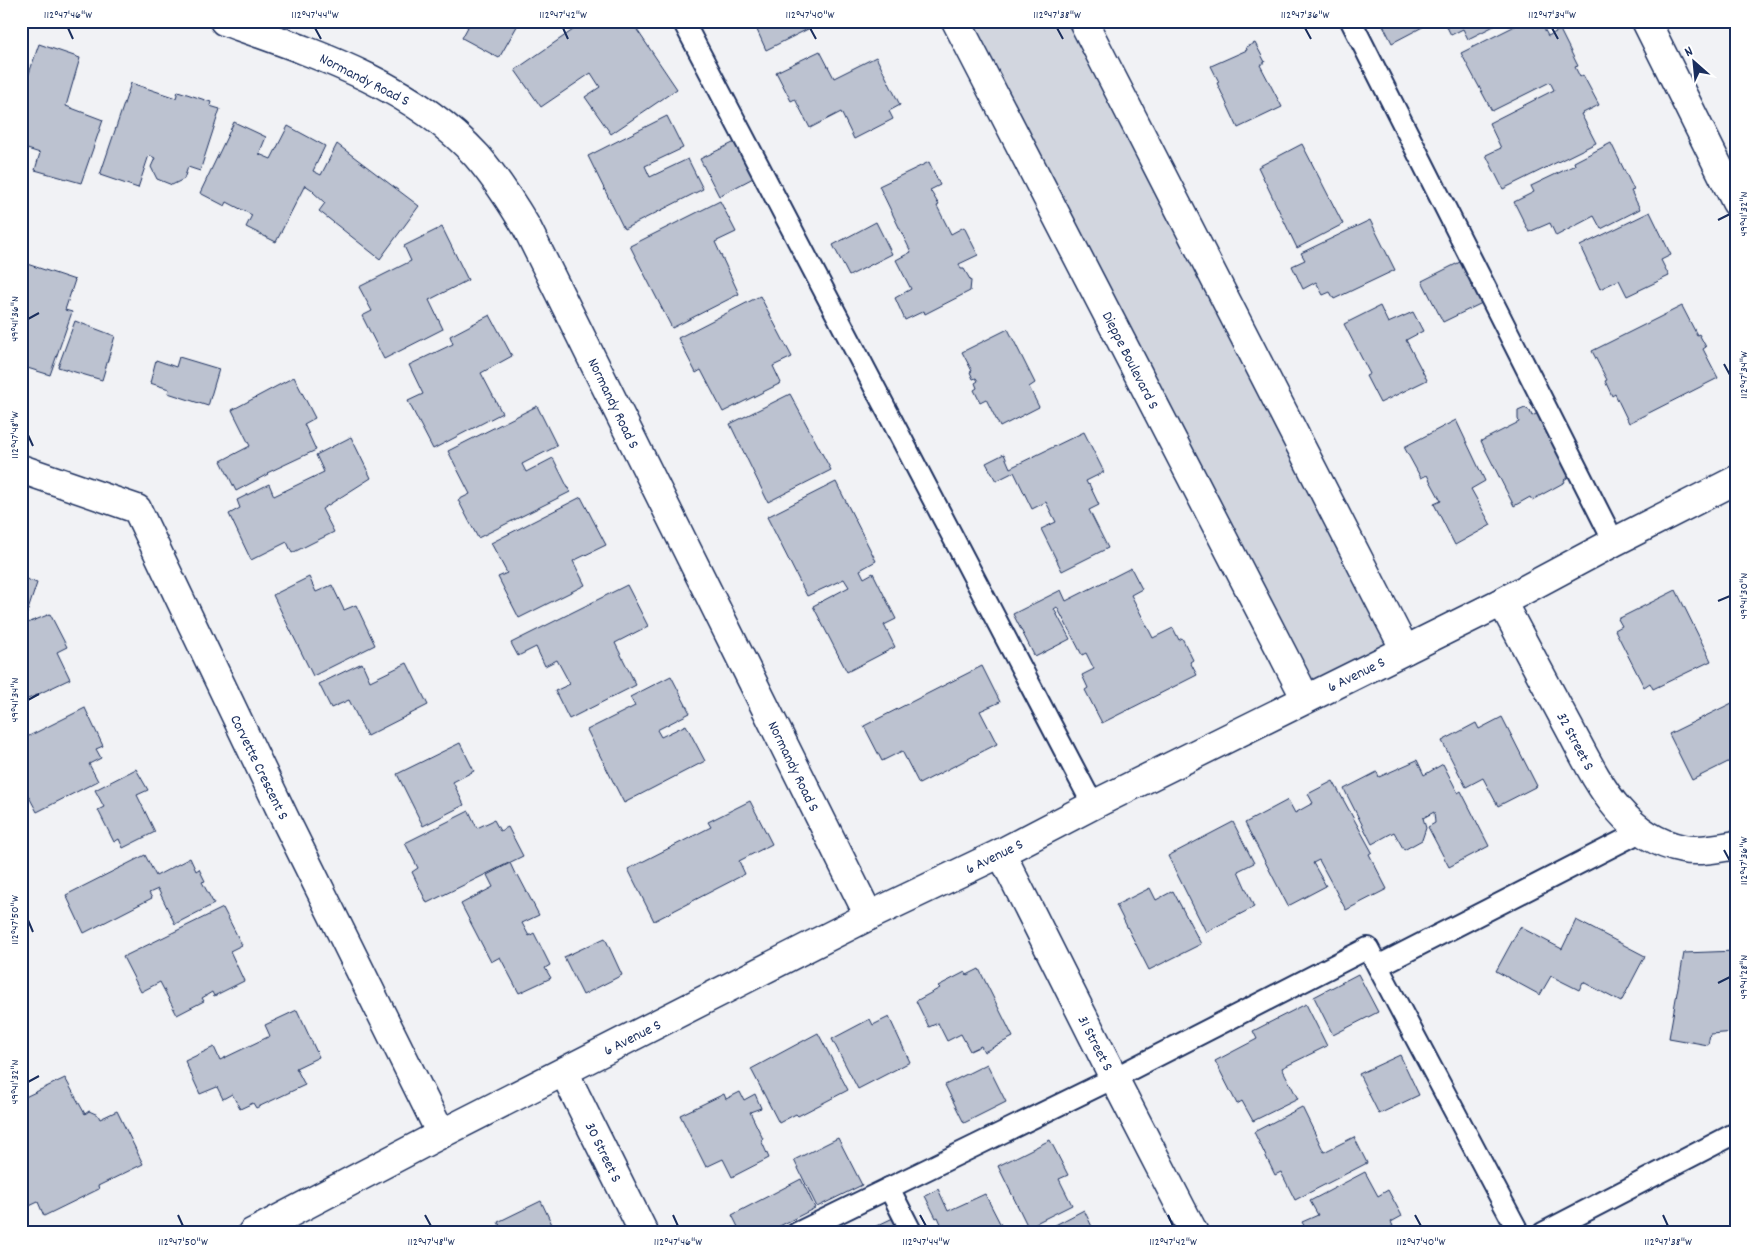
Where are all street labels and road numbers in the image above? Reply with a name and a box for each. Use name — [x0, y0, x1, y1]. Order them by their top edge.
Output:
street label: Normandy Road S — [315, 49, 413, 113]
street label: Dieppe Boulevard S — [1095, 308, 1163, 414]
street label: Normandy Road S — [581, 355, 644, 453]
street label: 6 Avenue S — [1324, 652, 1390, 699]
street label: 32 Street S — [1550, 709, 1599, 775]
street label: Corvette Crescent S — [223, 712, 293, 824]
street label: Normandy Road S — [761, 718, 824, 816]
street label: 6 Avenue S — [962, 834, 1028, 881]
street label: 31 Street S — [1071, 1012, 1118, 1076]
street label: 6 Avenue S — [600, 1015, 665, 1063]
street label: 30 Street S — [578, 1119, 626, 1187]

